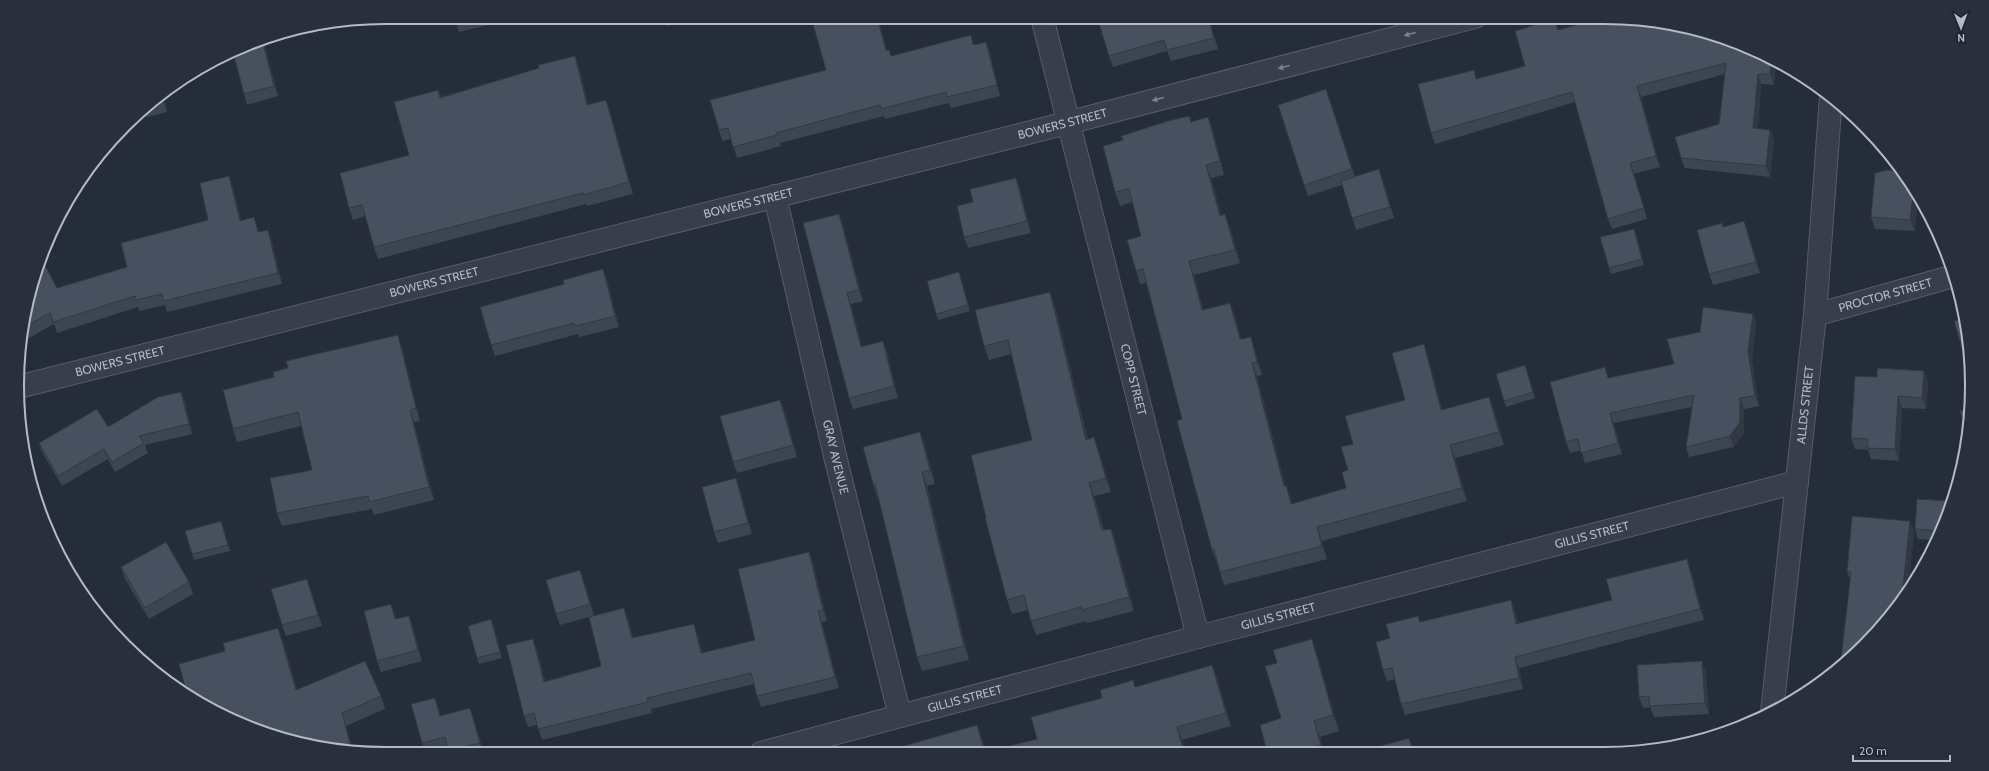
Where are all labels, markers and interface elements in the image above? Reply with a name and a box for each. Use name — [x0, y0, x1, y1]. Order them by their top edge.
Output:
north arrow — [1941, 8, 1981, 48]
one-way arrow — [1404, 31, 1416, 37]
text: N — [1957, 31, 1965, 45]
one-way arrow — [1278, 64, 1290, 70]
one-way arrow — [1152, 96, 1164, 102]
street label: BOWERS STREET — [1016, 105, 1109, 142]
street label: BOWERS STREET — [702, 184, 795, 221]
street label: BOWERS STREET — [388, 263, 481, 300]
street label: PROCTOR STREET — [1837, 274, 1934, 315]
street label: BOWERS STREET — [74, 342, 167, 379]
street label: COPP STREET — [1118, 342, 1150, 418]
street label: ALLDS STREET — [1793, 364, 1817, 444]
street label: GRAY AVENUE — [820, 418, 852, 496]
street label: GILLIS STREET — [1553, 518, 1631, 551]
street label: GILLIS STREET — [1239, 599, 1318, 633]
street label: GILLIS STREET — [926, 681, 1004, 715]
scale bar — [1853, 737, 1950, 763]
text: 20 m — [1859, 743, 1887, 758]

